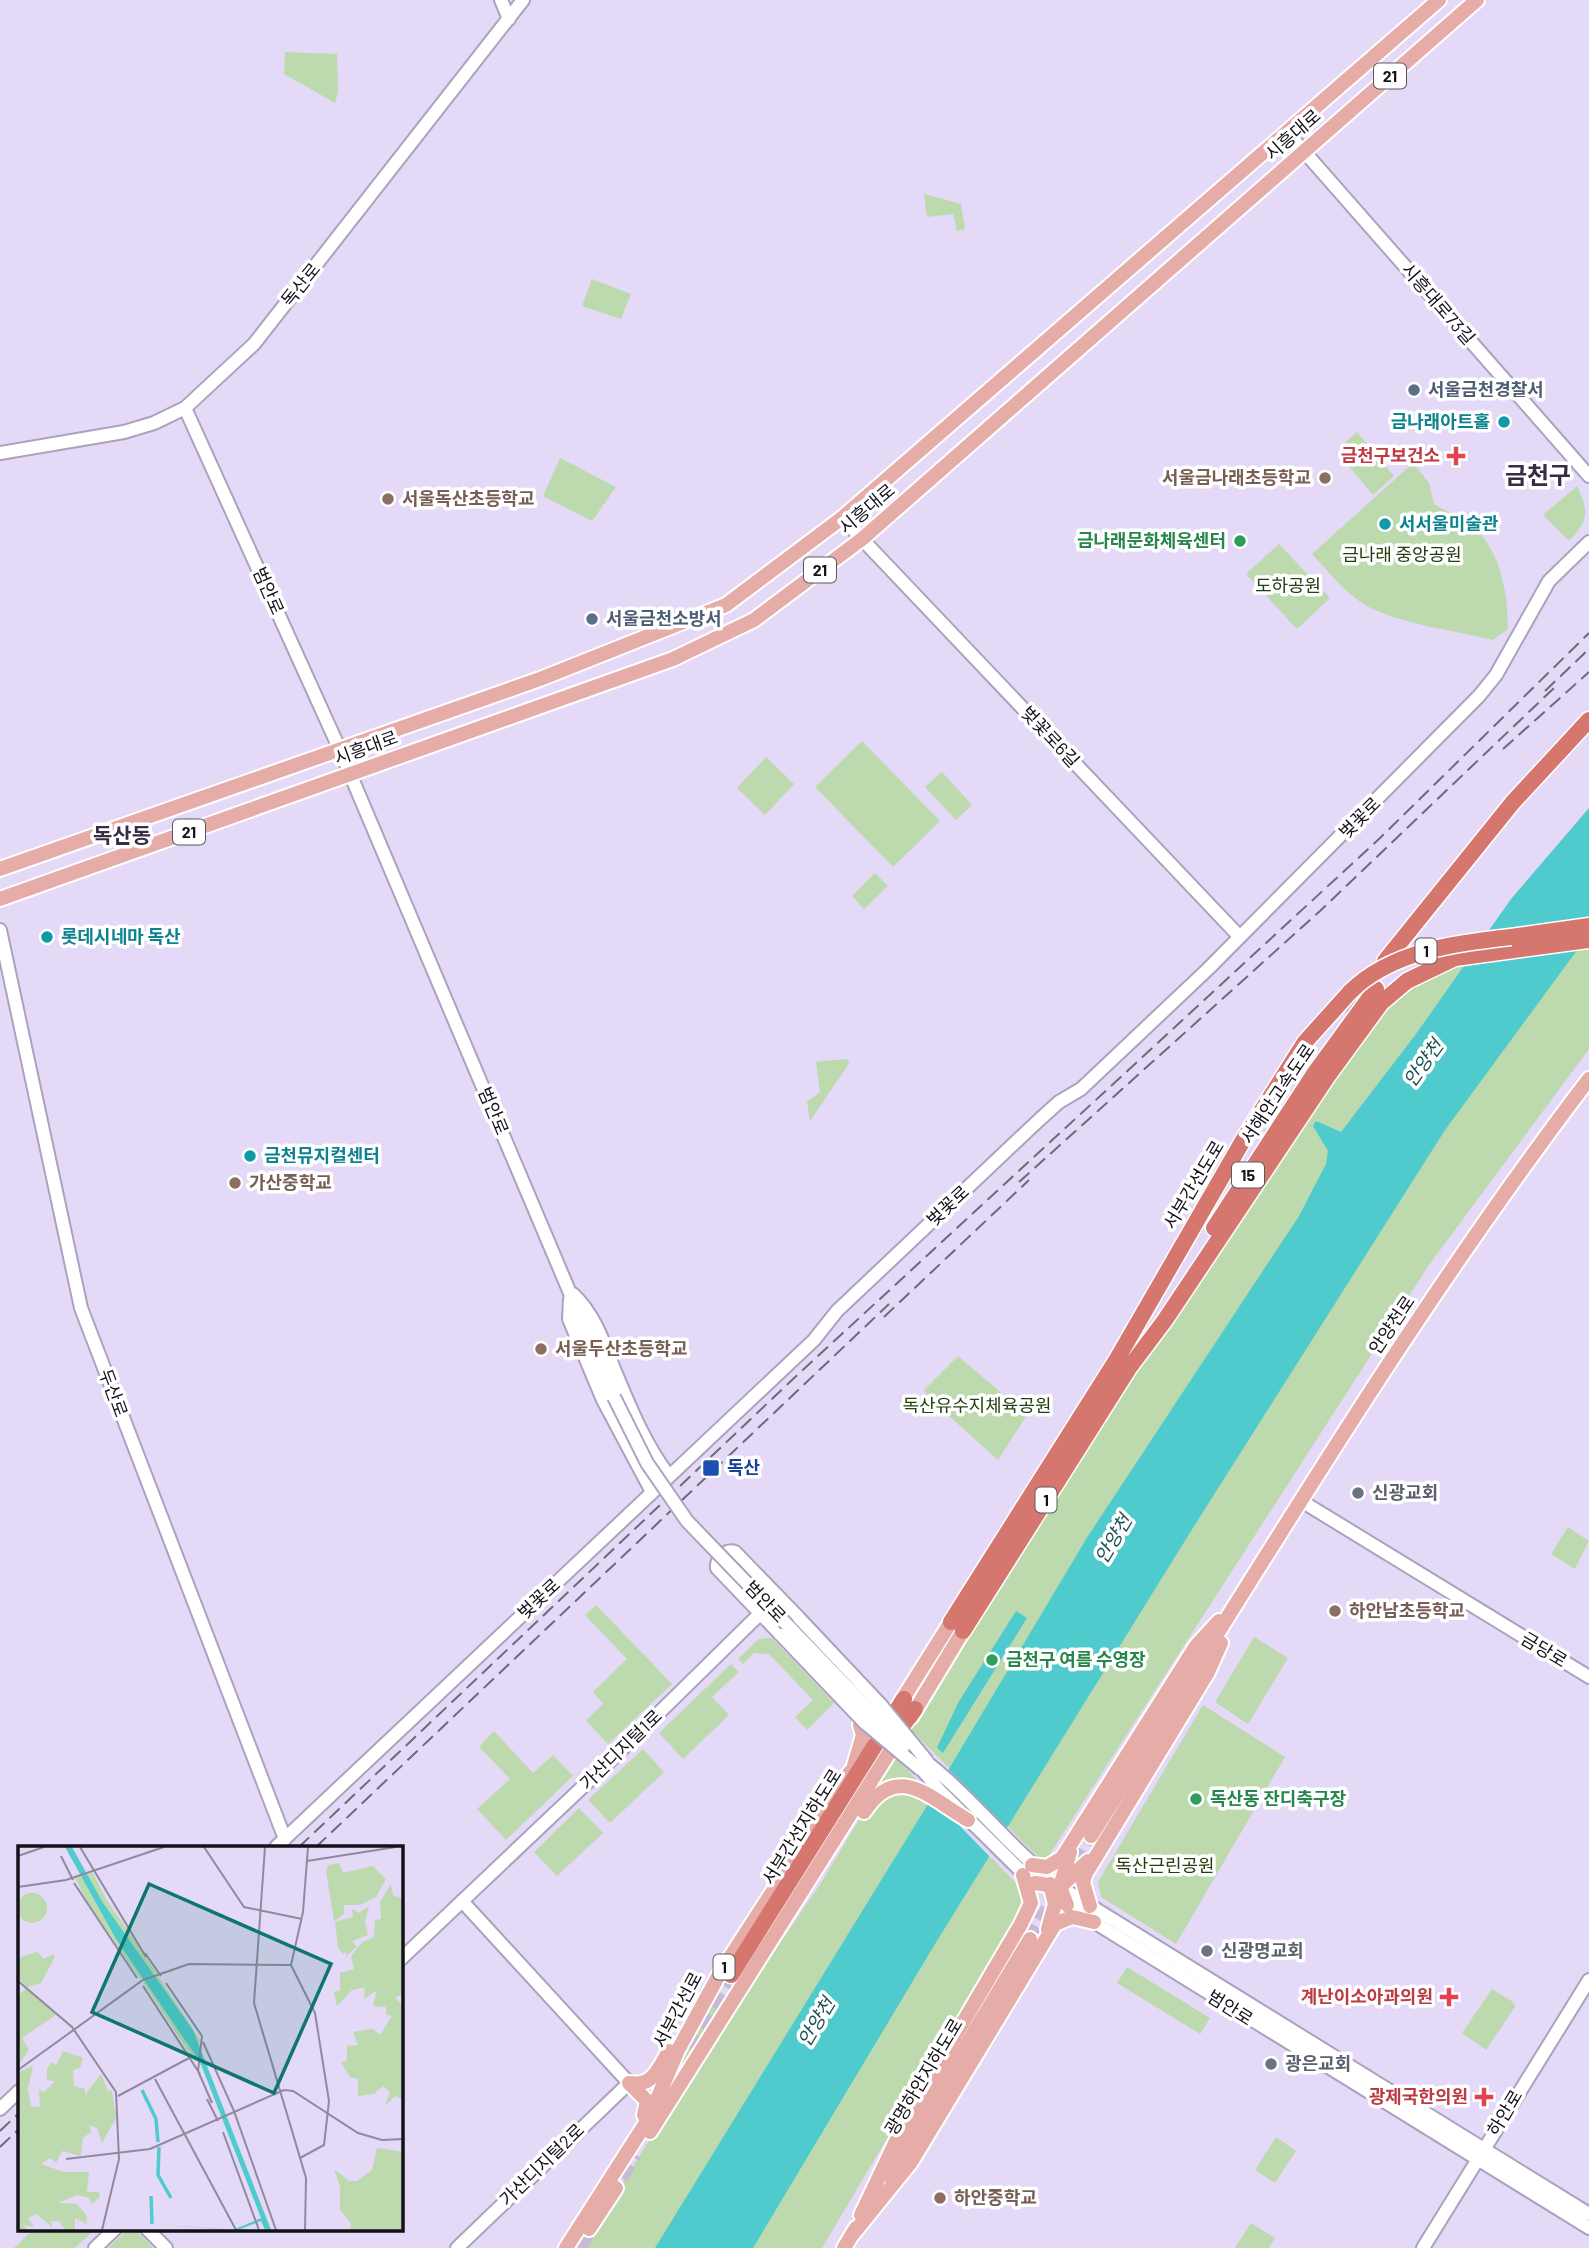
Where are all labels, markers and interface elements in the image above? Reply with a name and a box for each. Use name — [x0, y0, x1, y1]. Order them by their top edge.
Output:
road number: 21 — [1374, 64, 1406, 88]
street label: 시흥대로 — [1260, 104, 1325, 164]
street label: 독산로 — [276, 258, 324, 311]
street label: 시흥대로73길 — [1397, 258, 1480, 349]
place label: 서울금천경찰서 — [1428, 378, 1544, 400]
marker: 서울금천경찰서 — [1406, 382, 1422, 398]
place label: 금나래아트홀 — [1391, 410, 1490, 432]
marker: 금나래아트홀 — [1496, 414, 1512, 430]
place label: 금천구보건소 — [1341, 444, 1440, 466]
marker: 금천구보건소 — [1446, 446, 1466, 466]
district label: 금천구 — [1505, 460, 1571, 489]
place label: 서울금나래초등학교 — [1162, 466, 1311, 488]
marker: 서울금나래초등학교 — [1317, 470, 1333, 486]
street label: 시흥대로 — [834, 479, 899, 538]
place label: 서울독산초등학교 — [402, 487, 534, 509]
marker: 서울독산초등학교 — [380, 491, 396, 507]
place label: 서서울미술관 — [1399, 512, 1499, 534]
marker: 서서울미술관 — [1377, 516, 1393, 532]
place label: 금나래문화체육센터 — [1077, 529, 1226, 551]
marker: 금나래문화체육센터 — [1232, 533, 1248, 549]
park label: 금나래 중앙공원 — [1342, 543, 1462, 565]
road number: 21 — [804, 558, 836, 582]
street label: 범안로 — [249, 563, 289, 618]
park label: 도하공원 — [1255, 574, 1321, 596]
place label: 서울금천소방서 — [606, 607, 722, 629]
marker: 서울금천소방서 — [584, 611, 600, 627]
street label: 벚꽃로6길 — [1017, 701, 1085, 771]
street label: 시흥대로 — [331, 725, 401, 769]
street label: 벚꽃로 — [1334, 792, 1385, 843]
road number: 21 — [173, 820, 205, 845]
district label: 독산동 — [93, 822, 151, 847]
place label: 롯데시네마 독산 — [61, 925, 181, 947]
marker: 롯데시네마 독산 — [39, 929, 55, 945]
road number: 1 — [1416, 939, 1436, 964]
water label: 안양천 — [1398, 1034, 1448, 1091]
street label: 서해안고속도로 — [1236, 1039, 1319, 1148]
street label: 범안로 — [474, 1083, 514, 1138]
street label: 서부간선도로 — [1158, 1136, 1228, 1233]
place label: 금천뮤지컬센터 — [264, 1144, 380, 1166]
marker: 금천뮤지컬센터 — [242, 1148, 258, 1164]
road number: 15 — [1232, 1162, 1264, 1188]
place label: 가산중학교 — [249, 1171, 332, 1193]
marker: 가산중학교 — [227, 1175, 243, 1191]
street label: 벚꽃로 — [922, 1180, 973, 1230]
street label: 안양천로 — [1364, 1291, 1419, 1358]
place label: 서울두산초등학교 — [555, 1337, 687, 1359]
marker: 서울두산초등학교 — [533, 1341, 549, 1357]
street label: 두산로 — [95, 1366, 133, 1420]
park label: 독산유수지체육공원 — [902, 1394, 1052, 1416]
place label: 독산 — [727, 1456, 761, 1478]
marker: 독산 — [701, 1458, 721, 1478]
place label: 신광교회 — [1372, 1481, 1438, 1503]
marker: 신광교회 — [1350, 1485, 1366, 1501]
road number: 1 — [1036, 1488, 1056, 1512]
water label: 안양천 — [1089, 1509, 1137, 1567]
street label: 벚꽃로 — [513, 1573, 564, 1623]
street label: 범안로 — [741, 1576, 791, 1627]
place label: 하안남초등학교 — [1349, 1599, 1465, 1621]
marker: 하안남초등학교 — [1327, 1603, 1343, 1619]
street label: 금당로 — [1518, 1627, 1571, 1671]
place label: 금천구 여름 수영장 — [1006, 1648, 1146, 1670]
marker: 금천구 여름 수영장 — [984, 1652, 1000, 1668]
street label: 가산디지털1로 — [575, 1705, 666, 1794]
street label: 서부간선지하도로 — [757, 1764, 846, 1888]
place label: 독산동 잔디축구장 — [1210, 1787, 1347, 1809]
marker: 독산동 잔디축구장 — [1188, 1791, 1204, 1807]
inset map — [18, 1846, 402, 2230]
park label: 독산근린공원 — [1115, 1854, 1215, 1876]
place label: 신광명교회 — [1221, 1939, 1304, 1961]
marker: 신광명교회 — [1199, 1943, 1215, 1959]
road number: 1 — [714, 1954, 734, 1980]
street label: 서부간선로 — [648, 1968, 706, 2051]
street label: 범안로 — [1204, 1985, 1257, 2030]
place label: 계난이소아과의원 — [1301, 1985, 1433, 2007]
marker: 계난이소아과의원 — [1439, 1987, 1459, 2007]
water label: 안양천 — [792, 1992, 840, 2050]
street label: 광명하안지하도로 — [880, 2014, 967, 2139]
place label: 광은교회 — [1285, 2052, 1351, 2074]
marker: 광은교회 — [1263, 2056, 1279, 2072]
place label: 광제국한의원 — [1369, 2085, 1468, 2107]
street label: 하안로 — [1482, 2086, 1526, 2139]
marker: 광제국한의원 — [1474, 2087, 1494, 2107]
street label: 가산디지털2로 — [494, 2119, 588, 2210]
place label: 하안중학교 — [954, 2186, 1037, 2208]
marker: 하안중학교 — [932, 2190, 948, 2206]

